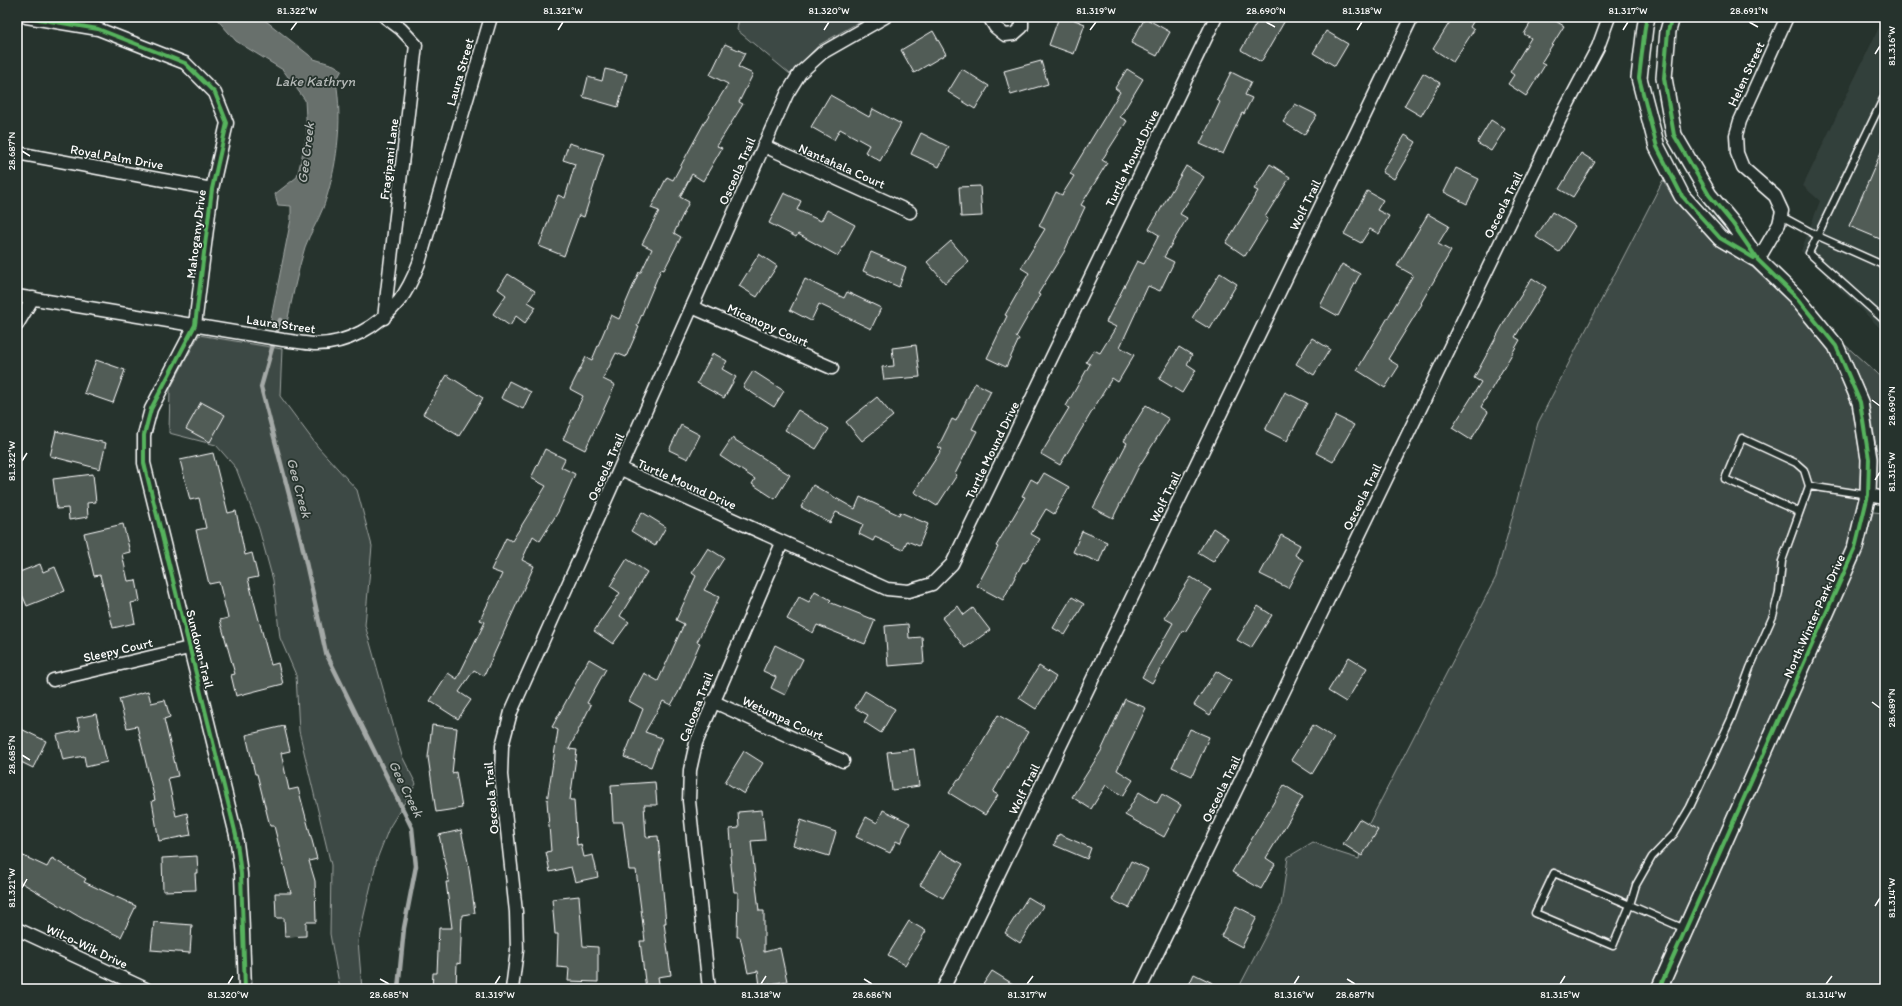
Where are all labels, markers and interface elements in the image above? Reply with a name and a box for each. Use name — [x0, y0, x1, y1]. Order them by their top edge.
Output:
text: 81.322°W — [277, 4, 317, 17]
text: 81.321°W — [543, 4, 583, 17]
text: 81.320°W — [809, 4, 850, 17]
text: 81.319°W — [1076, 4, 1116, 17]
text: 28.690°N — [1246, 4, 1286, 17]
text: 81.318°W — [1342, 4, 1382, 17]
text: 81.317°W — [1608, 4, 1648, 17]
text: 28.691°N — [1730, 4, 1768, 17]
text: 81.316°W — [1885, 26, 1898, 66]
street label: Laura Street — [443, 36, 477, 108]
street label: Helen Street — [1724, 39, 1768, 109]
water label: Lake Kathryn — [275, 73, 356, 90]
street label: Turtle Mound Drive — [1102, 107, 1162, 209]
street label: Fragipani Lane — [377, 117, 401, 201]
water label: Gee Creek — [294, 121, 318, 184]
text: 28.687°N — [5, 131, 18, 170]
street label: Osceola Trail — [715, 135, 759, 207]
street label: Nantahala Court — [796, 140, 888, 192]
street label: Royal Palm Drive — [69, 141, 165, 173]
street label: Osceola Trail — [1480, 169, 1526, 241]
street label: Wolf Trail — [1286, 177, 1324, 233]
street label: Mahogany Drive — [183, 189, 209, 279]
street label: Micanopy Court — [725, 300, 811, 350]
street label: Laura Street — [245, 312, 317, 336]
text: 28.690°N — [1885, 386, 1898, 426]
street label: Turtle Mound Drive — [962, 399, 1022, 501]
street label: Osceola Trail — [584, 431, 628, 503]
text: 81.322°W — [5, 441, 18, 481]
text: 81.315°W — [1885, 452, 1898, 492]
street label: Turtle Mound Drive — [635, 455, 739, 513]
water label: Gee Creek — [283, 456, 315, 521]
street label: Osceola Trail — [1339, 461, 1385, 533]
street label: Wolf Trail — [1146, 469, 1184, 525]
street label: North Winter Park Drive — [1780, 552, 1848, 680]
street label: Sundown Trail — [183, 608, 217, 690]
street label: Sleepy Court — [82, 635, 154, 665]
street label: Caloosa Trail — [676, 670, 716, 744]
text: 28.689°N — [1885, 688, 1898, 727]
street label: Wetumpa Court — [740, 693, 826, 743]
text: 28.685°N — [5, 735, 18, 774]
street label: Osceola Trail — [1198, 753, 1244, 825]
water label: Gee Creek — [385, 758, 427, 821]
street label: Osceola Trail — [480, 761, 502, 835]
street label: Wolf Trail — [1005, 761, 1043, 817]
text: 81.321°W — [5, 868, 18, 908]
text: 81.314°W — [1885, 877, 1898, 918]
street label: Wil-o-Wik Drive — [44, 921, 130, 971]
text: 81.320°W — [208, 988, 249, 1001]
text: 28.685°N — [370, 988, 409, 1001]
text: 81.319°W — [475, 988, 515, 1001]
text: 81.318°W — [741, 988, 781, 1001]
text: 28.686°N — [853, 988, 892, 1001]
text: 81.317°W — [1007, 988, 1047, 1001]
text: 81.316°W — [1274, 988, 1314, 1001]
text: 28.687°N — [1336, 988, 1375, 1001]
text: 81.315°W — [1540, 988, 1580, 1001]
text: 81.314°W — [1806, 988, 1847, 1001]

